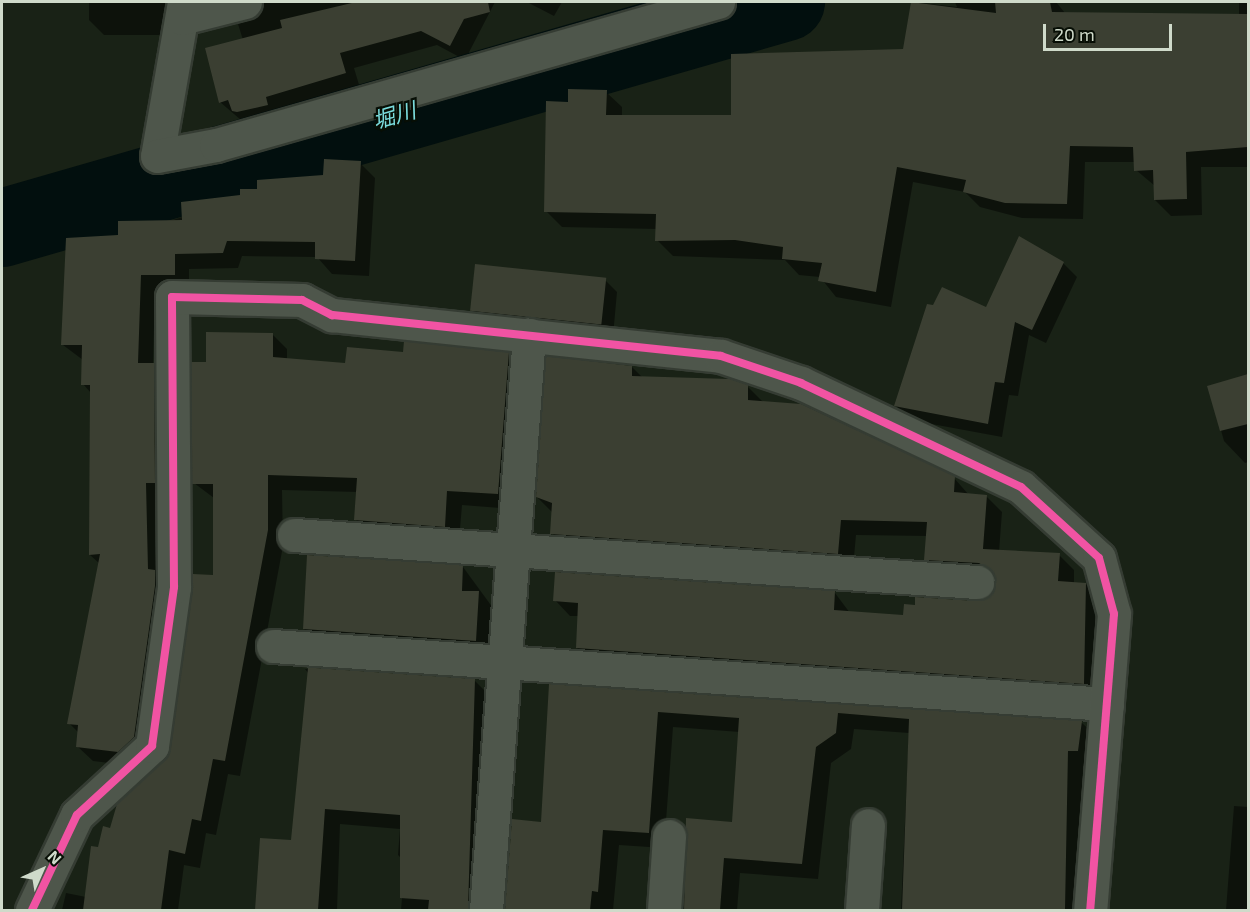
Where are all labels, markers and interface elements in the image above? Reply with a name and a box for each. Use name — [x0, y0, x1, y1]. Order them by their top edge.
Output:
scale bar — [1046, 12, 1175, 50]
text: 20 m — [1054, 23, 1095, 45]
water label: 堀川 — [369, 96, 419, 134]
north arrow — [12, 840, 72, 900]
text: N — [44, 846, 66, 868]

